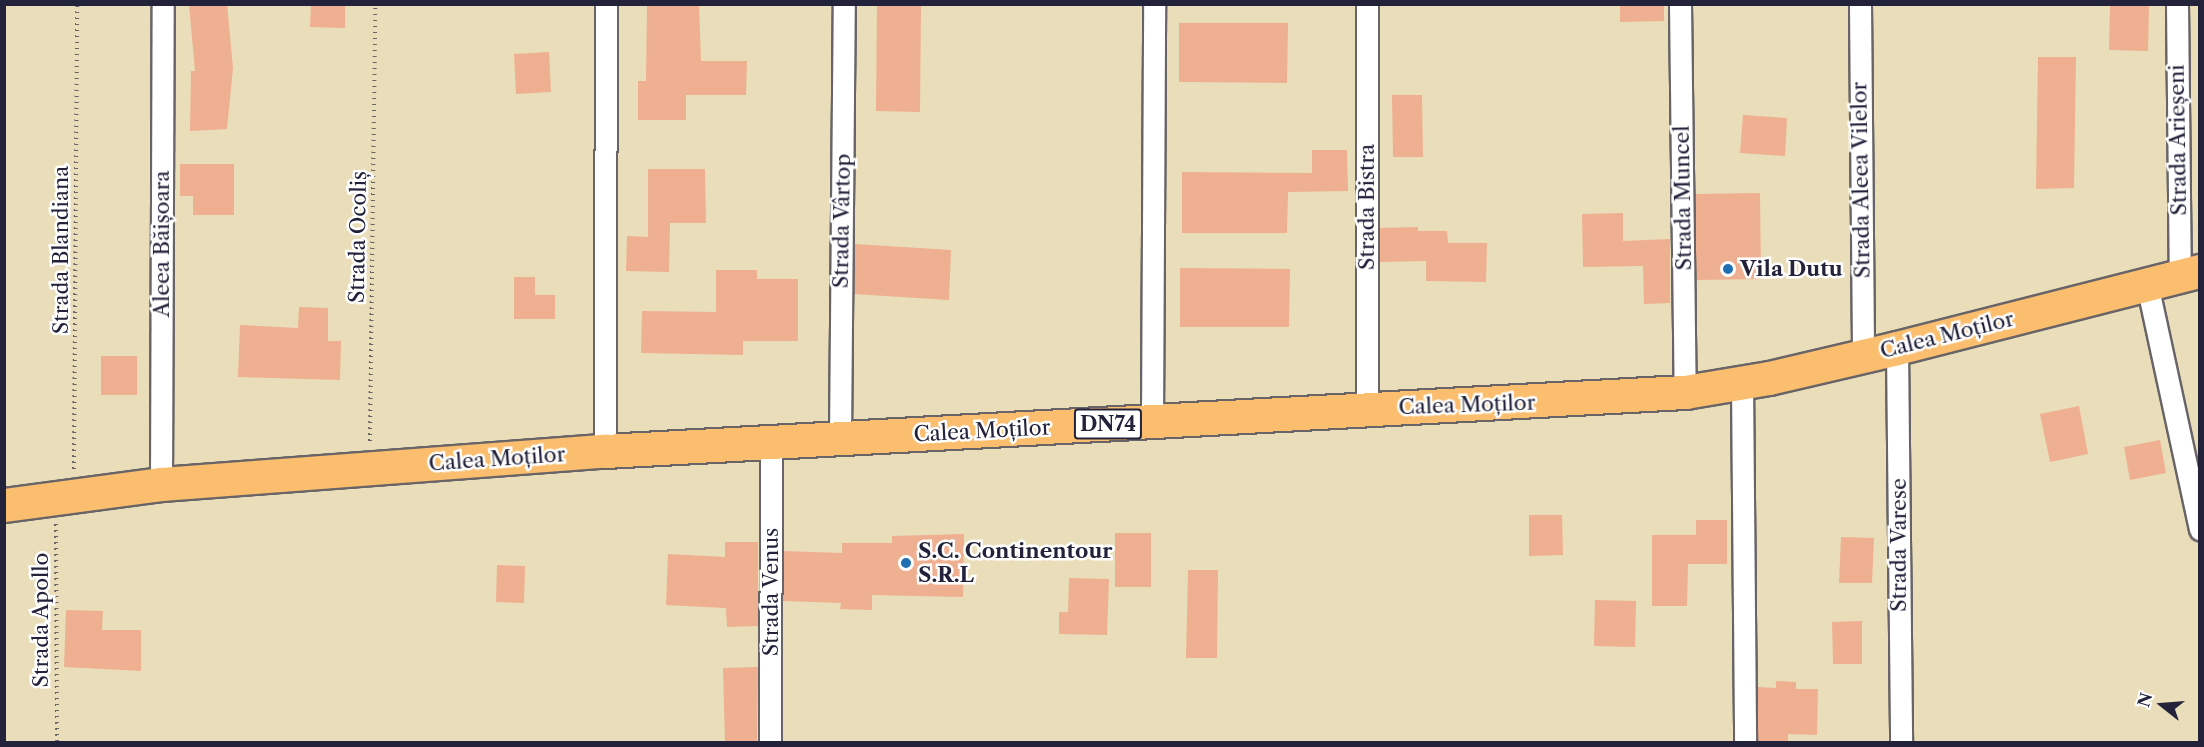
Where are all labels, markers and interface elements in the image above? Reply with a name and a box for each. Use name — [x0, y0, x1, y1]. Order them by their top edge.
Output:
street label: Strada Arieșeni — [2164, 64, 2192, 216]
street label: Strada Aleea Vilelor — [1847, 80, 1875, 280]
street label: Strada Muncel — [1669, 125, 1697, 271]
street label: Strada Bistra — [1354, 144, 1380, 270]
street label: Strada Vârtop — [828, 153, 856, 289]
street label: Strada Blandiana — [48, 166, 74, 334]
street label: Aleea Băișoara — [149, 170, 175, 318]
street label: Strada Ocoliș — [344, 171, 372, 303]
place label: Vila Dutu — [1740, 256, 1843, 282]
marker: Vila Dutu — [1721, 262, 1735, 276]
street label: Calea Moților — [1877, 306, 2017, 364]
street label: Calea Moților — [1398, 390, 1536, 420]
road number: DN74 — [1074, 407, 1142, 441]
street label: Calea Moților — [913, 415, 1051, 447]
street label: Calea Moților — [428, 442, 566, 476]
street label: Strada Varese — [1886, 478, 1912, 612]
street label: Strada Venus — [758, 527, 784, 657]
place label: S.C. Continentour S.R.L — [918, 538, 1113, 588]
street label: Strada Apollo — [28, 552, 54, 688]
marker: S.C. Continentour S.R.L — [899, 556, 913, 570]
north arrow — [2132, 675, 2192, 735]
text: N — [2133, 690, 2156, 709]

